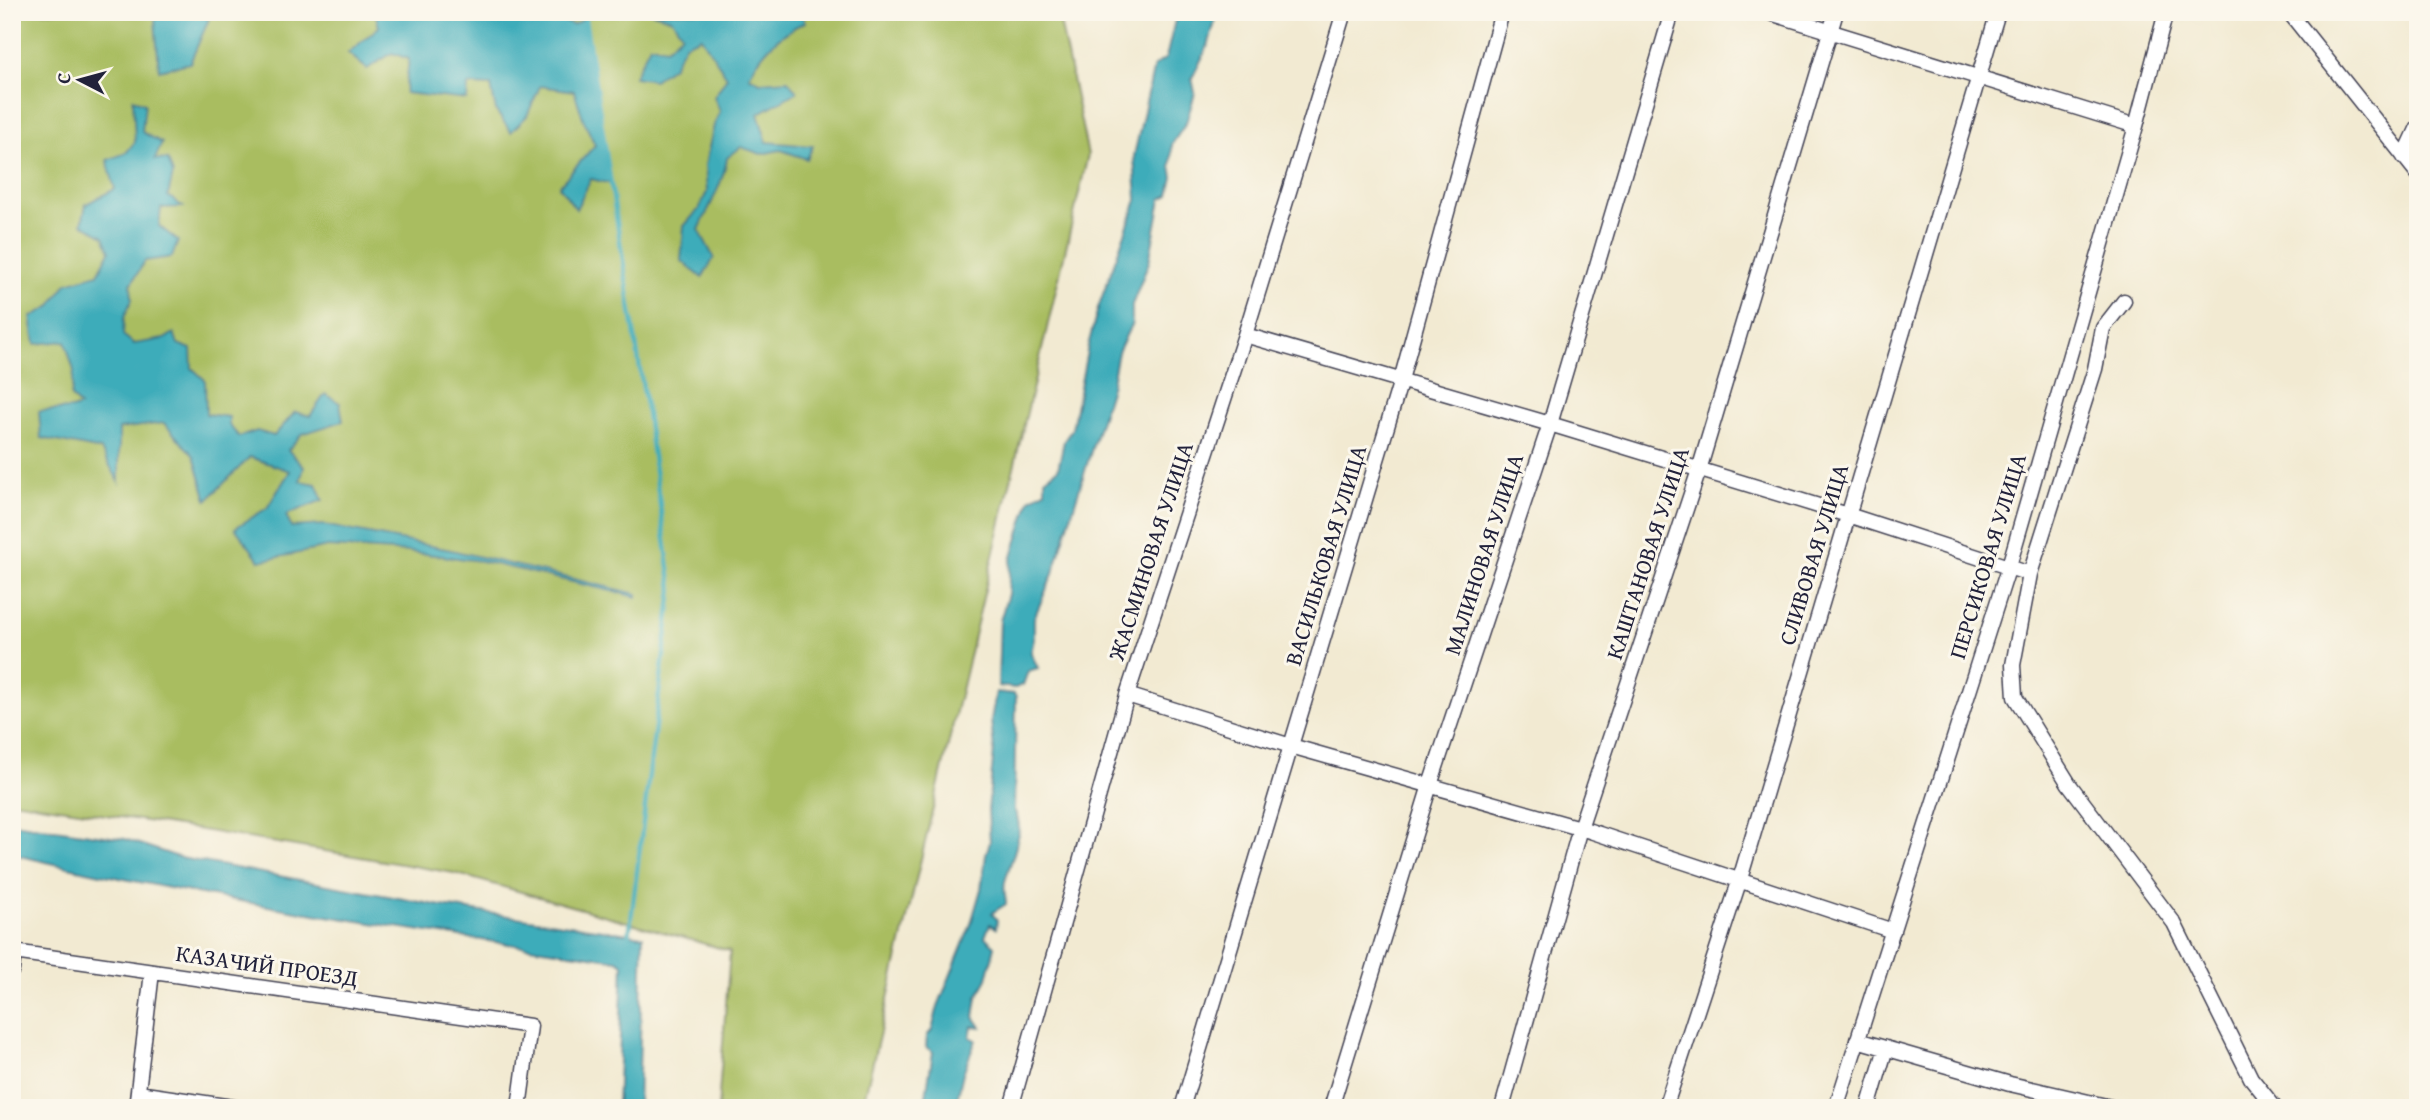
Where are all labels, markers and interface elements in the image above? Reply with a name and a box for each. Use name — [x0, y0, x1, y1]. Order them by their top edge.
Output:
north arrow — [46, 46, 116, 116]
text: С — [49, 71, 78, 85]
street label: ЖАСМИНОВАЯ УЛИЦА — [1099, 437, 1201, 666]
street label: ВАСИЛЬКОВАЯ УЛИЦА — [1276, 441, 1374, 669]
street label: КАШТАНОВАЯ УЛИЦА — [1597, 442, 1697, 664]
street label: МАЛИНОВАЯ УЛИЦА — [1435, 449, 1531, 659]
street label: ПЕРСИКОВАЯ УЛИЦА — [1940, 449, 2034, 663]
street label: СЛИВОВАЯ УЛИЦА — [1770, 459, 1856, 649]
street label: КАЗАЧИЙ ПРОЕЗД — [174, 936, 360, 994]

